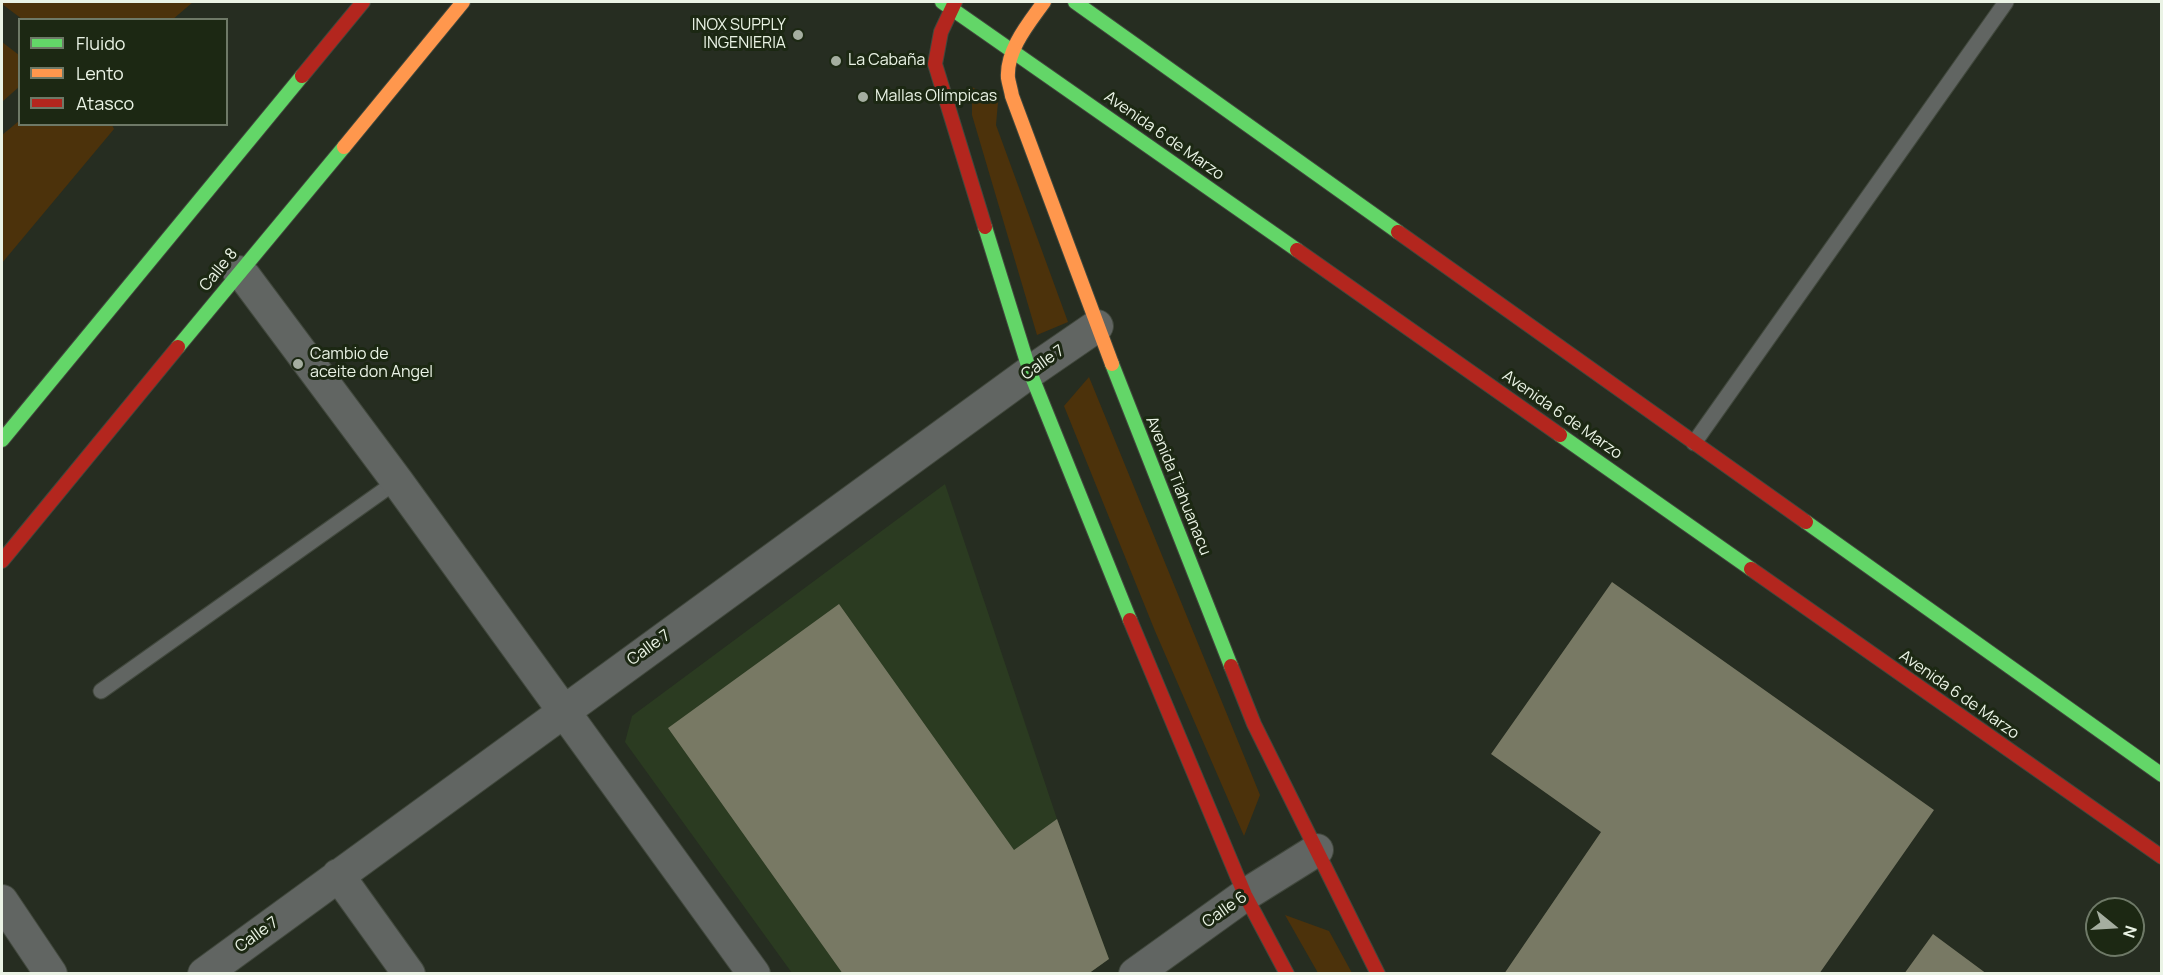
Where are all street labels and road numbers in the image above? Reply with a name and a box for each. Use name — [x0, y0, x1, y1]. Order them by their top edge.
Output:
street label: Avenida 6 de Marzo — [1100, 87, 1228, 185]
street label: Calle 8 — [196, 245, 242, 295]
street label: Calle 7 — [1018, 341, 1068, 385]
street label: Avenida 6 de Marzo — [1498, 366, 1626, 464]
street label: Avenida Tiahuanacu — [1141, 414, 1215, 558]
street label: Calle 7 — [624, 626, 674, 670]
street label: Avenida 6 de Marzo — [1895, 646, 2023, 744]
street label: Calle 6 — [1199, 888, 1251, 932]
street label: Calle 7 — [232, 913, 282, 957]

